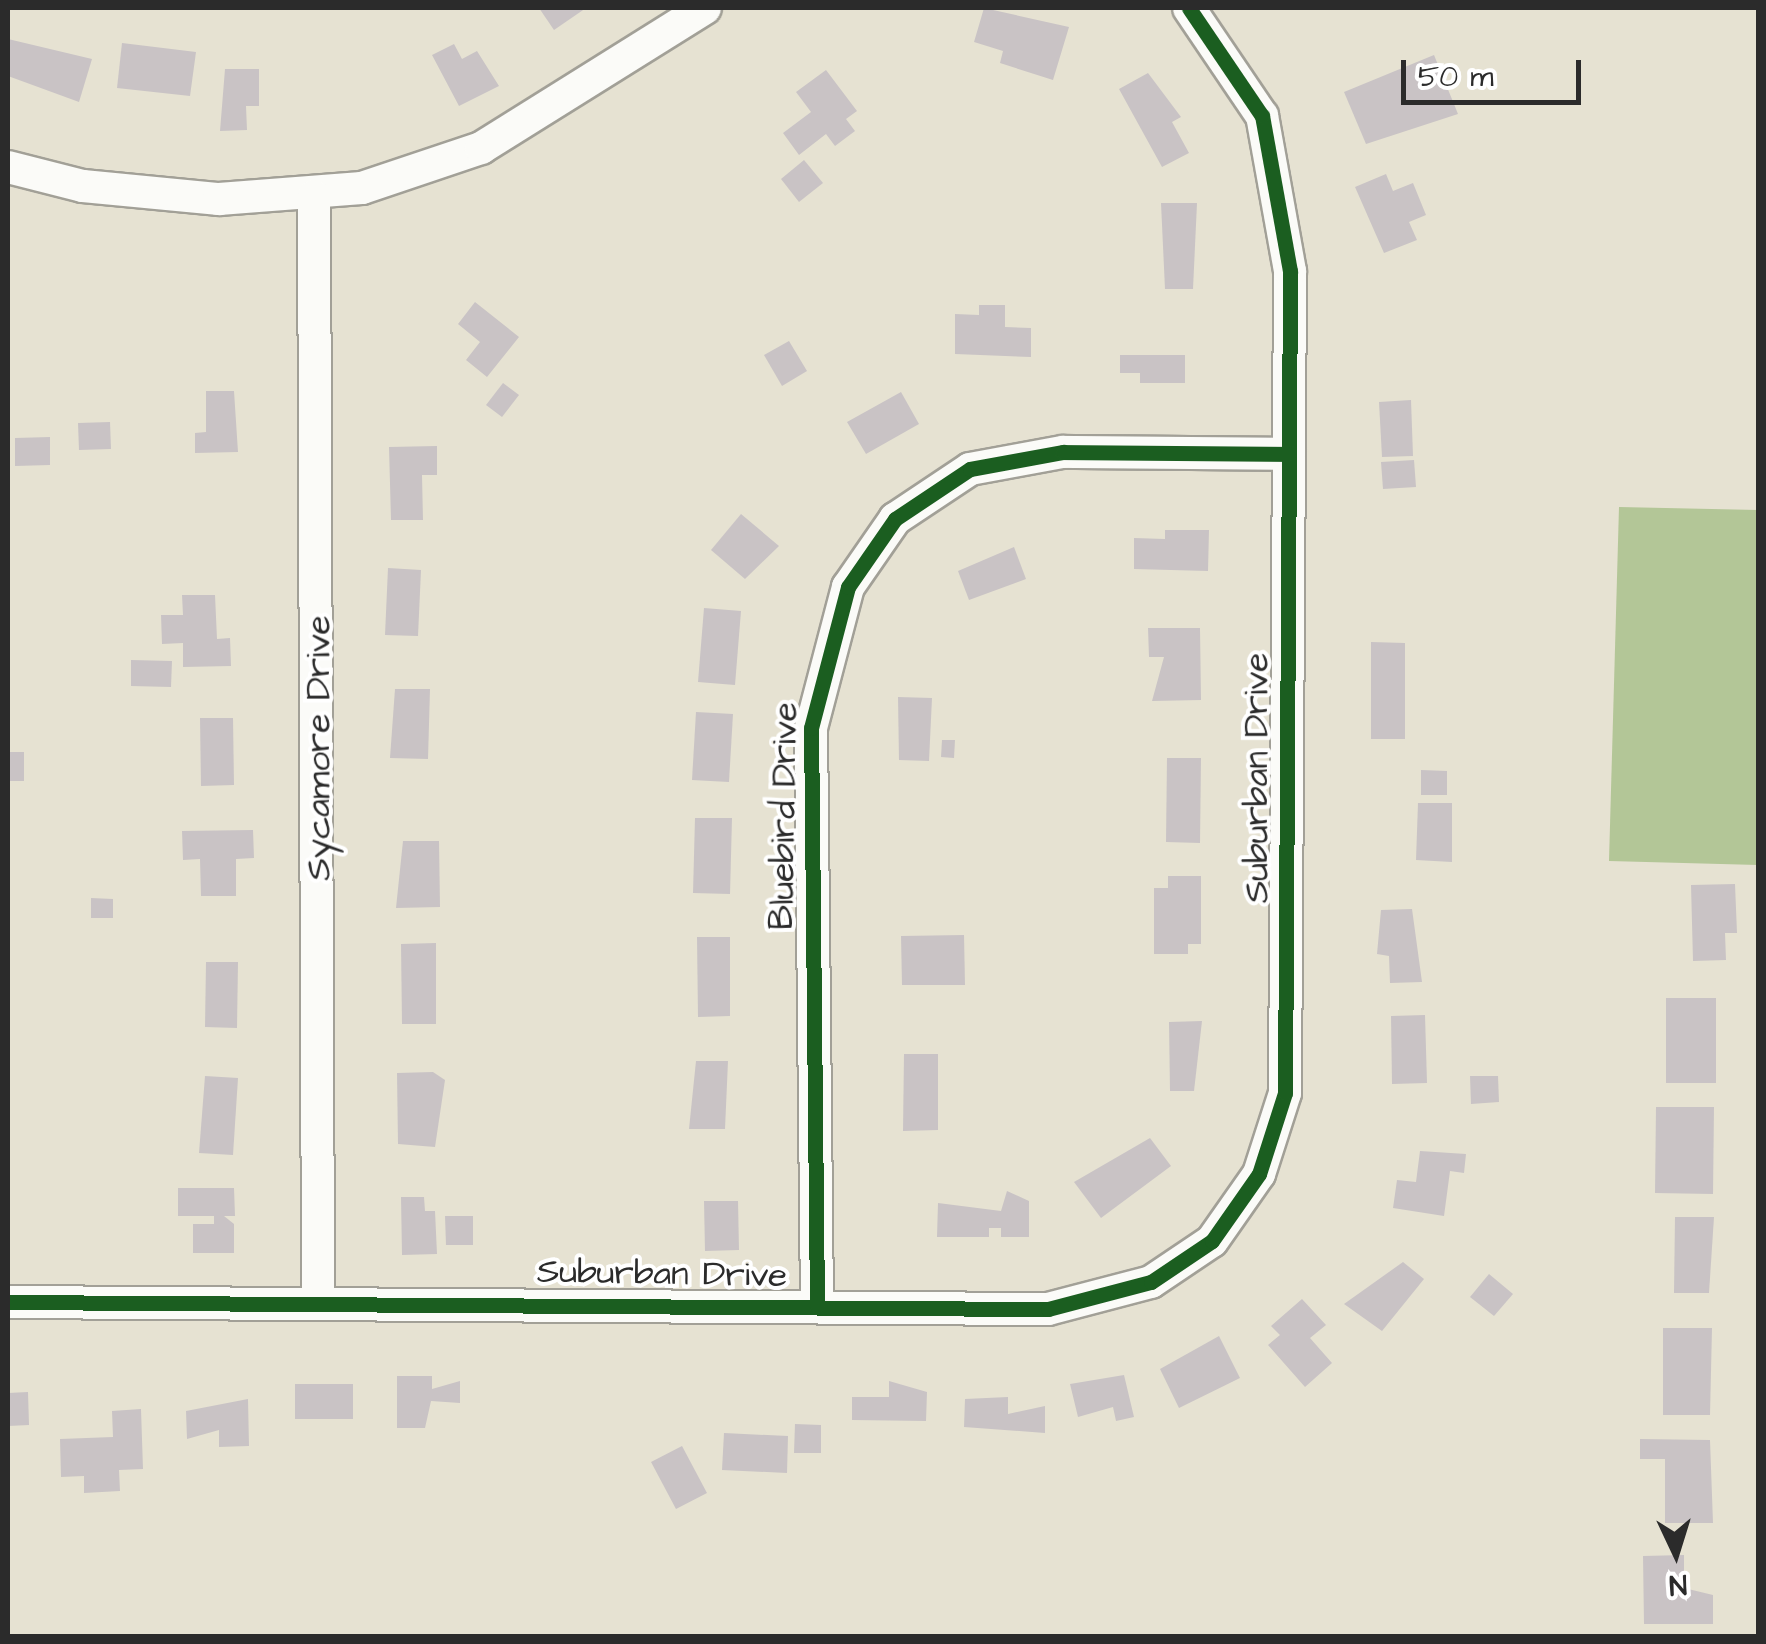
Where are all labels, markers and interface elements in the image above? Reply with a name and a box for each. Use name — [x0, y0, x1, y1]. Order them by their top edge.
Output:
scale bar — [1406, 40, 1586, 102]
text: 50 m — [1418, 56, 1494, 98]
street label: Sycamore Drive — [298, 615, 340, 881]
street label: Suburban Drive — [1236, 653, 1278, 903]
street label: Bluebird Drive — [761, 702, 807, 930]
street label: Suburban Drive — [536, 1251, 788, 1297]
north arrow — [1626, 1504, 1726, 1604]
text: N — [1668, 1564, 1688, 1604]

